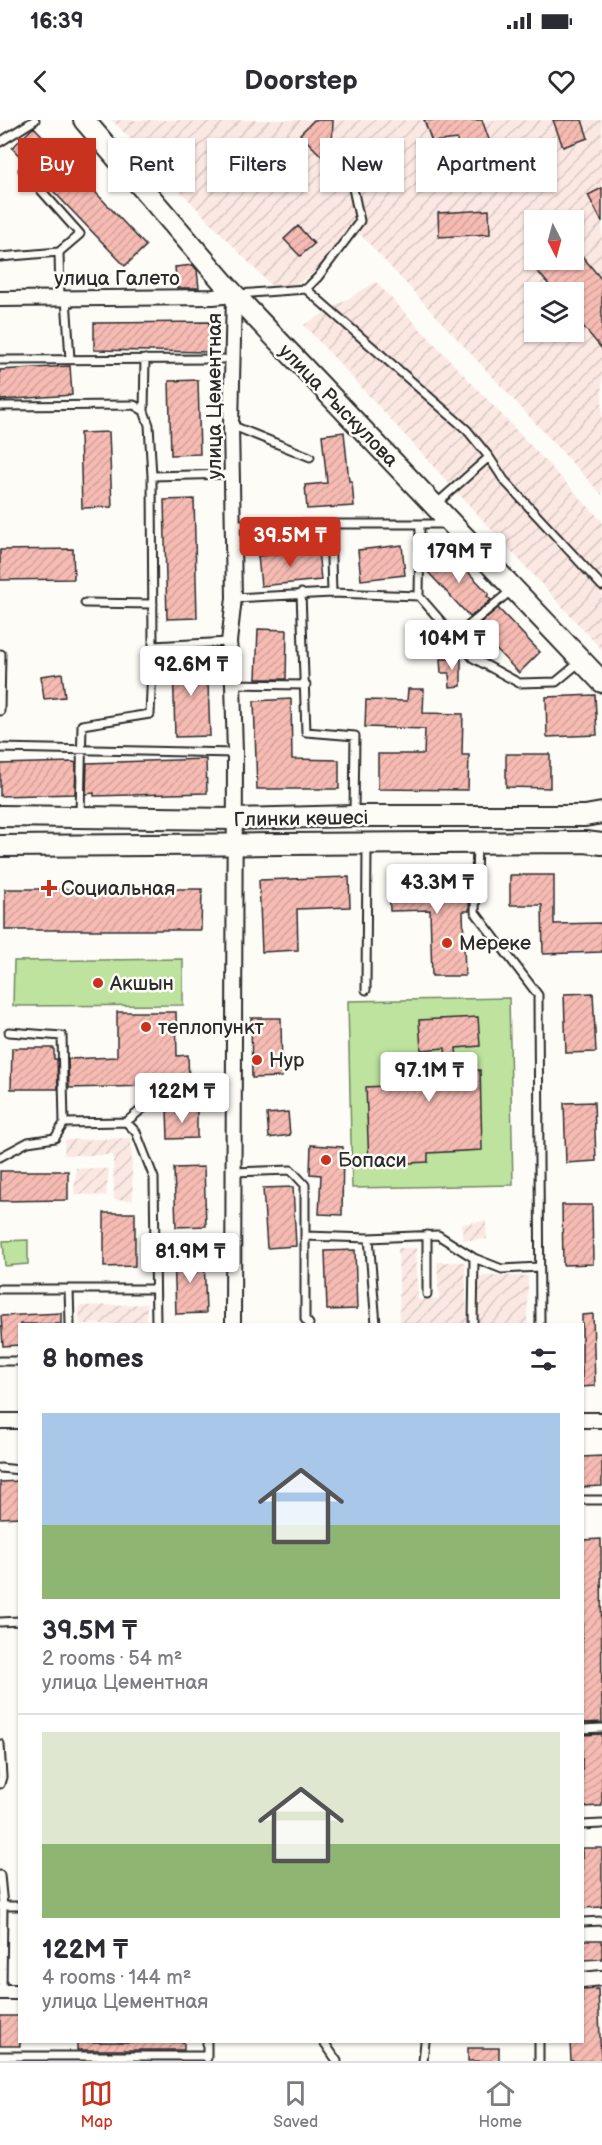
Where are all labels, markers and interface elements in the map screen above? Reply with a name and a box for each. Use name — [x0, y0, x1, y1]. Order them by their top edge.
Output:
text: 16:39 — [30, 8, 84, 35]
icon: back — [24, 65, 57, 98]
text: Doorstep — [244, 65, 358, 97]
icon: heart — [545, 65, 578, 98]
chip: Buy — [18, 138, 96, 192]
chip: Rent — [108, 138, 195, 192]
chip: Filters — [207, 138, 308, 192]
chip: New — [320, 138, 404, 192]
chip: Apartment — [416, 138, 557, 192]
north arrow — [524, 210, 584, 270]
map controls — [524, 210, 584, 342]
street label: улица Галето — [54, 267, 180, 291]
button: layers — [524, 282, 584, 342]
street label: улица Цементная — [203, 313, 227, 479]
street label: улица Рыскулова — [274, 339, 403, 472]
pin: 39.5M ₸ — [235, 517, 345, 568]
text: 39.5M ₸ — [254, 524, 326, 548]
pin: 179M ₸ — [410, 533, 508, 584]
text: 179M ₸ — [427, 540, 491, 564]
pin: 104M ₸ — [403, 620, 501, 671]
text: 104M ₸ — [419, 627, 485, 651]
pin: 92.6M ₸ — [136, 646, 246, 697]
text: 92.6M ₸ — [154, 653, 228, 677]
street label: Глинки көшесі — [233, 806, 369, 832]
pin: 43.3M ₸ — [382, 864, 492, 915]
text: 43.3M ₸ — [400, 871, 474, 895]
place label: Социальная — [61, 877, 175, 901]
marker: Социальная — [42, 881, 56, 895]
place label: Мереке — [459, 932, 531, 956]
marker: Мереке — [440, 936, 454, 950]
place label: Акшын — [109, 972, 174, 996]
marker: Акшын — [91, 976, 105, 990]
place label: теплопункт — [158, 1016, 265, 1040]
marker: теплопункт — [139, 1020, 153, 1034]
place label: Нур — [269, 1049, 305, 1073]
pin: 97.1M ₸ — [374, 1052, 484, 1103]
marker: Нур — [250, 1053, 264, 1067]
text: 97.1M ₸ — [394, 1059, 464, 1083]
pin: 122M ₸ — [133, 1073, 231, 1124]
text: 122M ₸ — [149, 1080, 215, 1104]
place label: Бопаси — [338, 1149, 407, 1173]
marker: Бопаси — [319, 1153, 333, 1167]
pin: 81.9M ₸ — [135, 1233, 245, 1284]
text: 81.9M ₸ — [155, 1240, 225, 1264]
icon: filters — [527, 1343, 560, 1376]
text: 8 homes — [42, 1344, 144, 1375]
icon: home — [247, 1452, 355, 1560]
text: 39.5M ₸ — [42, 1616, 137, 1647]
text: 2 rooms · 54 m² — [42, 1647, 182, 1671]
text: улица Цементная — [42, 1671, 208, 1695]
icon: home — [247, 1771, 355, 1879]
text: 122M ₸ — [42, 1935, 128, 1966]
text: 4 rooms · 144 m² — [42, 1966, 191, 1990]
text: улица Цементная — [42, 1990, 208, 2014]
tab: Map — [80, 2077, 113, 2132]
tab: Saved — [273, 2077, 318, 2132]
tab: Home — [478, 2077, 522, 2132]

